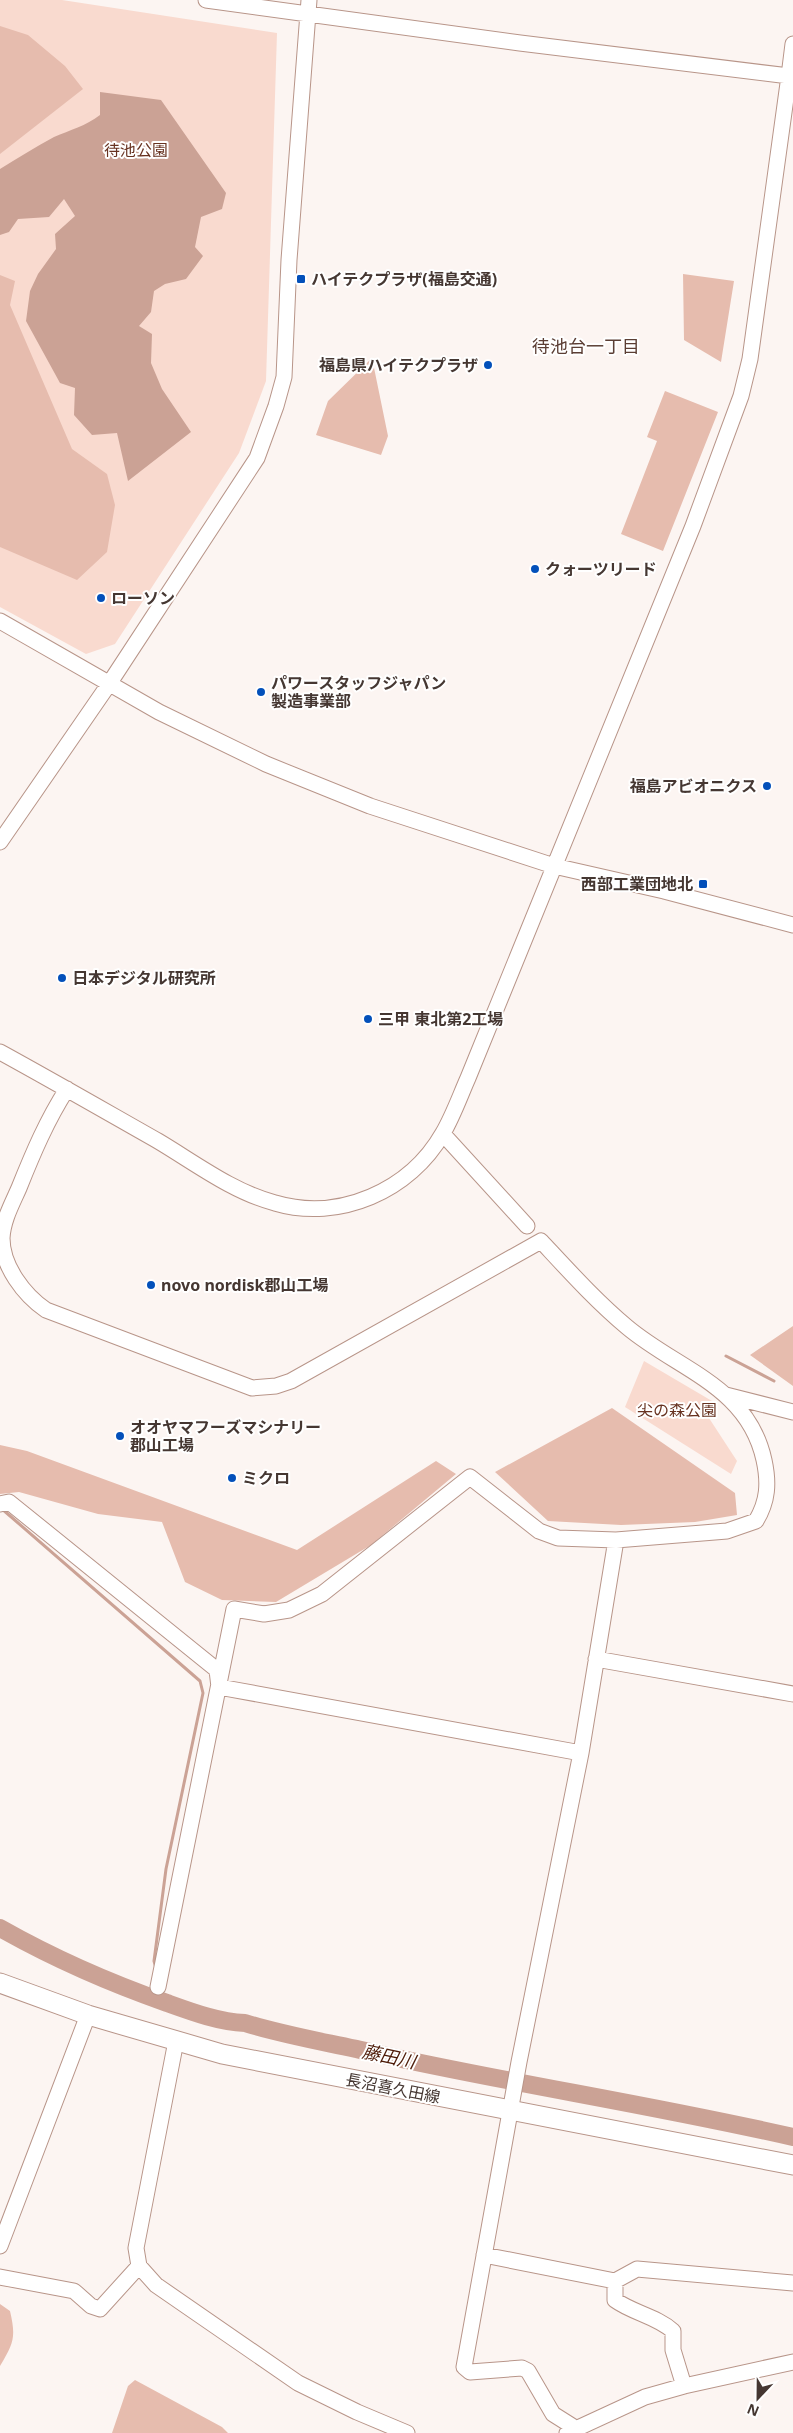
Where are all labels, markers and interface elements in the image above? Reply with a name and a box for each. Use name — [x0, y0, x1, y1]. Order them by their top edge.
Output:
park label: 待池公園 — [104, 139, 168, 161]
place label: ハイテクプラザ(福島交通) — [311, 268, 497, 290]
marker: ハイテクプラザ(福島交通) — [295, 273, 307, 285]
district label: 待池台一丁目 — [532, 334, 640, 358]
place label: 福島県ハイテクプラザ — [319, 354, 478, 376]
marker: 福島県ハイテクプラザ — [482, 359, 494, 371]
place label: クォーツリード — [545, 558, 657, 580]
marker: クォーツリード — [529, 563, 541, 575]
place label: ローソン — [111, 587, 175, 609]
marker: ローソン — [95, 592, 107, 604]
place label: パワースタッフジャパン 製造事業部 — [271, 672, 446, 712]
marker: パワースタッフジャパン 製造事業部 — [255, 686, 267, 698]
place label: 福島アビオニクス — [629, 775, 757, 797]
marker: 福島アビオニクス — [761, 780, 773, 792]
place label: 西部工業団地北 — [581, 873, 693, 895]
marker: 西部工業団地北 — [697, 878, 709, 890]
place label: 日本デジタル研究所 — [72, 967, 216, 989]
marker: 日本デジタル研究所 — [56, 972, 68, 984]
place label: 三甲 東北第2工場 — [378, 1008, 503, 1030]
marker: 三甲 東北第2工場 — [362, 1013, 374, 1025]
place label: novo nordisk郡山工場 — [161, 1274, 328, 1296]
marker: novo nordisk郡山工場 — [145, 1279, 157, 1291]
park label: 尖の森公園 — [637, 1399, 717, 1421]
place label: オオヤマフーズマシナリー 郡山工場 — [130, 1416, 321, 1456]
marker: オオヤマフーズマシナリー 郡山工場 — [114, 1430, 126, 1442]
place label: ミクロ — [242, 1467, 290, 1489]
marker: ミクロ — [226, 1472, 238, 1484]
water label: 藤田川 — [360, 2039, 420, 2074]
street label: 長沼喜久田線 — [344, 2068, 442, 2108]
north arrow — [733, 2373, 783, 2423]
text: N — [744, 2400, 762, 2421]

